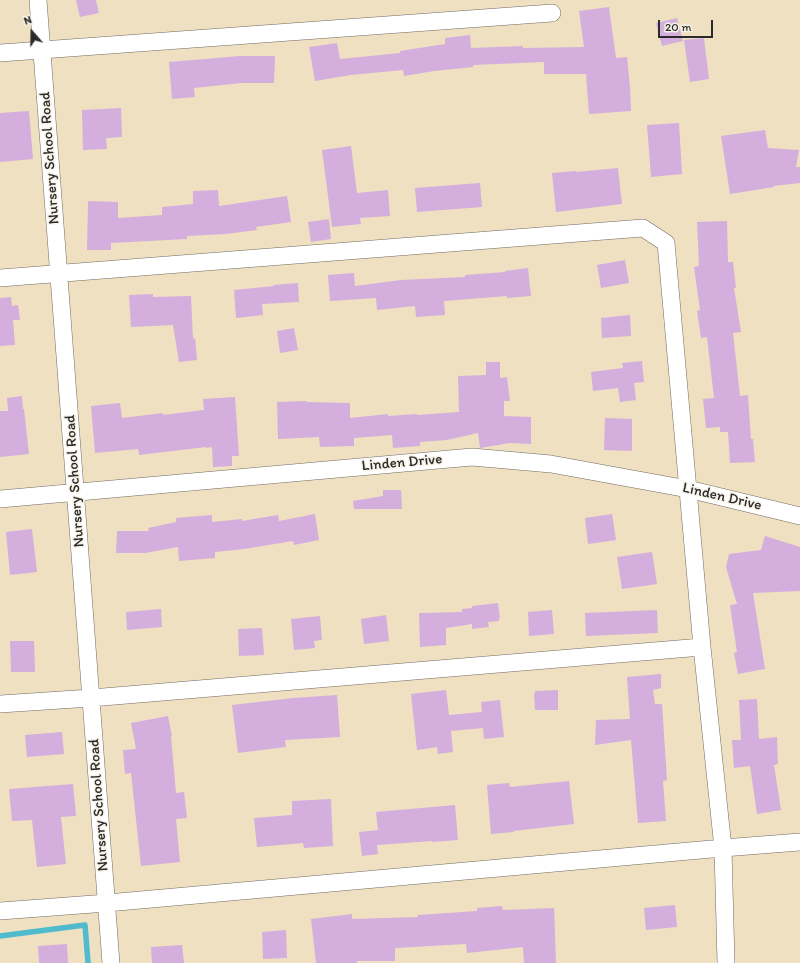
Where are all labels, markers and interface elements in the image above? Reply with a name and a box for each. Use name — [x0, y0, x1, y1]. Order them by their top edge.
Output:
north arrow — [12, 12, 52, 52]
scale bar — [660, 12, 715, 38]
text: N — [22, 13, 33, 28]
text: 20 m — [665, 20, 692, 34]
street label: Nursery School Road — [36, 91, 64, 225]
street label: Nursery School Road — [61, 414, 89, 548]
street label: Linden Drive — [361, 451, 443, 475]
street label: Linden Drive — [681, 479, 763, 515]
street label: Nursery School Road — [85, 738, 113, 872]

